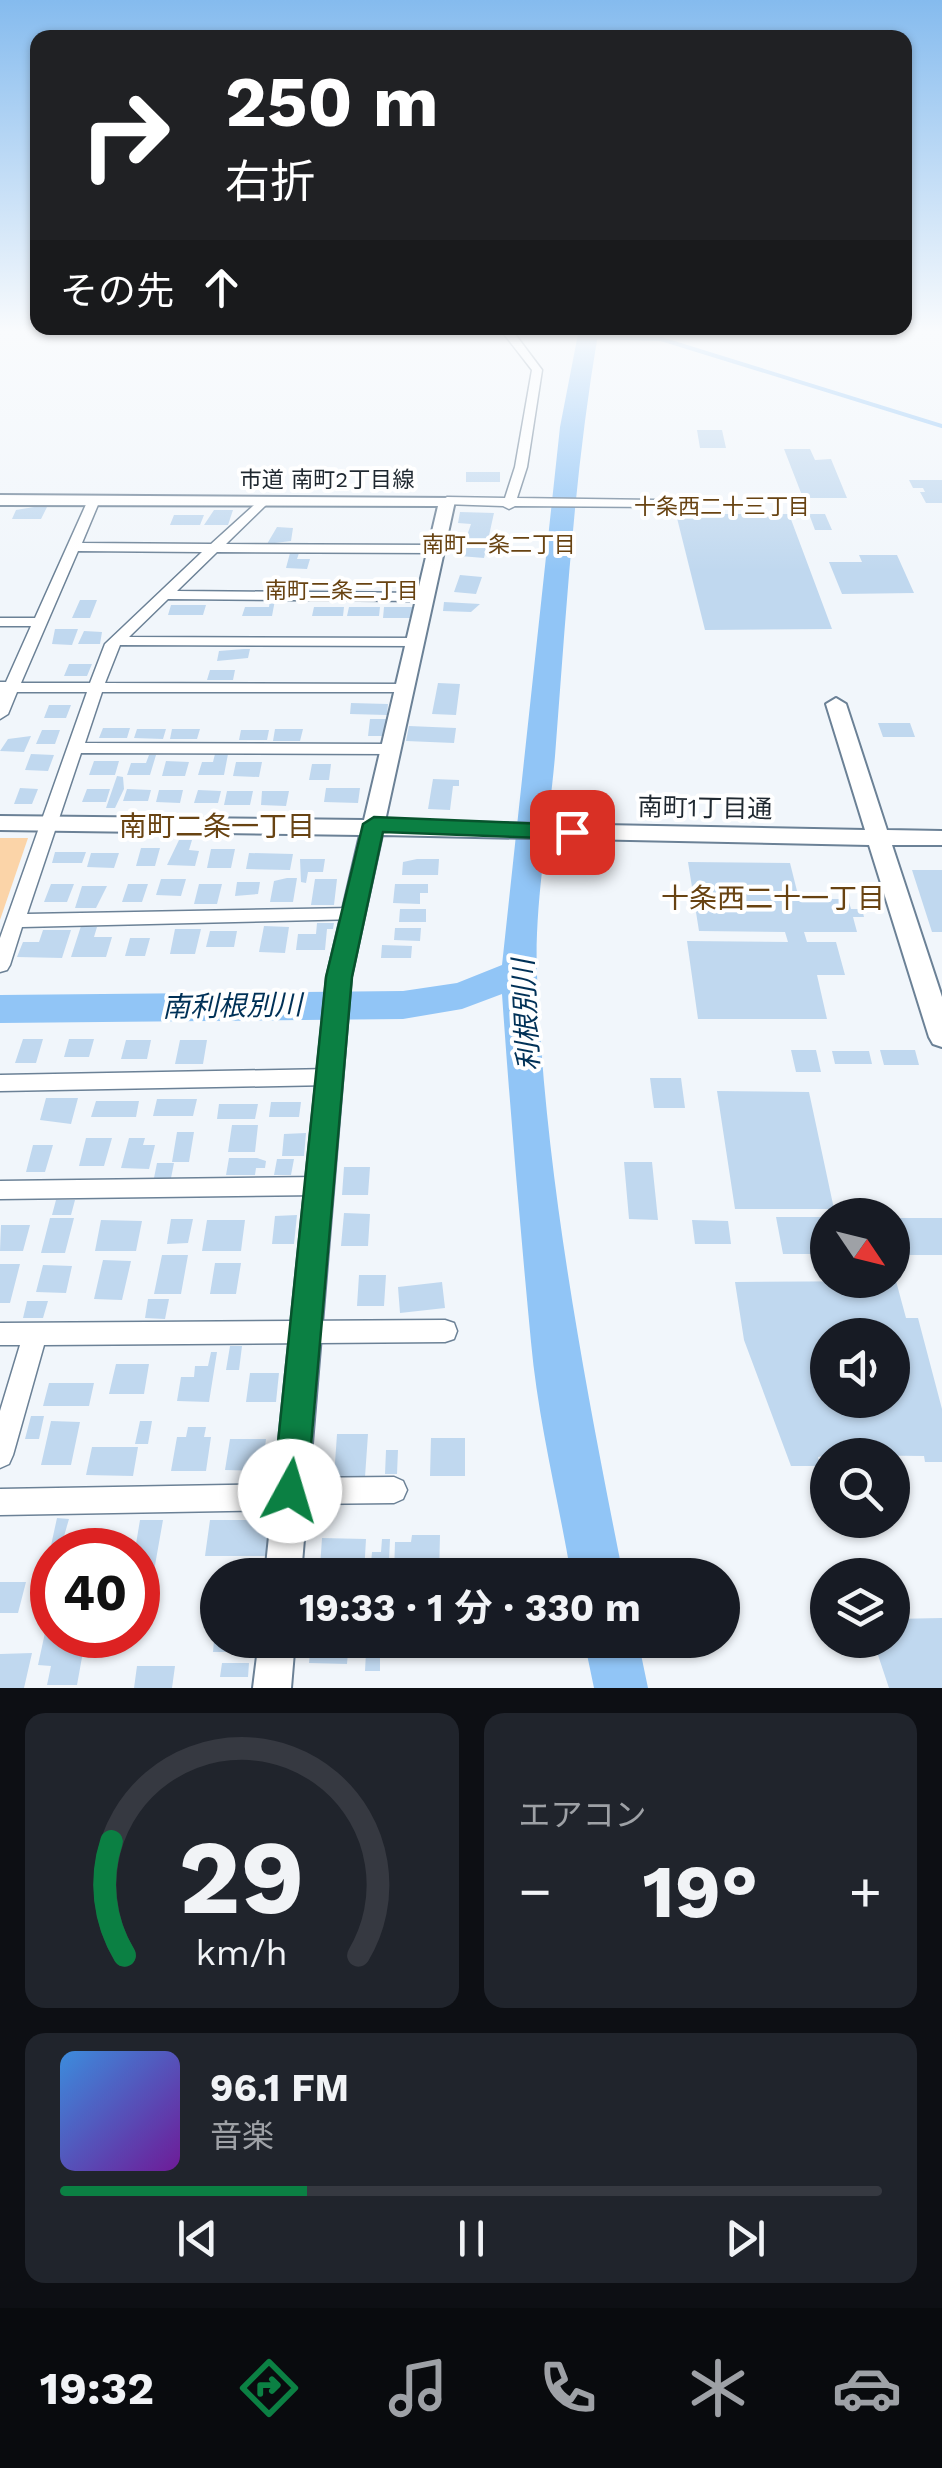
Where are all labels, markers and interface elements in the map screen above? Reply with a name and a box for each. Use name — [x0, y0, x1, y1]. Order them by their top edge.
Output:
text: 250 m — [225, 61, 439, 143]
icon: right — [60, 70, 190, 200]
text: 右折 — [225, 155, 315, 208]
icon: ahead — [194, 260, 249, 315]
text: その先 — [60, 269, 174, 313]
street label: 市道 南町2丁目線 — [240, 467, 414, 492]
district label: 十条西二十三丁目 — [634, 494, 810, 519]
district label: 南町一条二丁目 — [422, 532, 576, 557]
district label: 南町二条二丁目 — [265, 578, 419, 603]
pin — [530, 790, 615, 875]
street label: 南町1丁目通 — [637, 792, 773, 824]
icon: arrive — [545, 805, 600, 860]
district label: 南町二条一丁目 — [119, 810, 315, 843]
district label: 十条西二十一丁目 — [661, 882, 885, 915]
water label: 利根別川 — [506, 955, 545, 1072]
water label: 南利根別川 — [162, 988, 305, 1024]
north arrow — [810, 1198, 910, 1298]
map controls — [810, 1198, 910, 1658]
button: sound — [810, 1318, 910, 1418]
button: search — [810, 1438, 910, 1538]
position arrow — [238, 1439, 342, 1543]
speed limit sign: 40 — [30, 1528, 160, 1658]
button: layers — [810, 1558, 910, 1658]
text: 19:33 · 1 分 · 330 m — [299, 1586, 641, 1630]
text: エアコン — [519, 1796, 647, 1834]
text: 29 — [179, 1816, 305, 1938]
text: 19° — [642, 1847, 758, 1935]
text: − — [519, 1859, 552, 1923]
text: + — [849, 1859, 882, 1923]
text: km/h — [196, 1932, 288, 1974]
text: 96.1 FM — [210, 2066, 349, 2110]
text: 音楽 — [210, 2117, 274, 2155]
icon: previous — [170, 2211, 225, 2266]
icon: pause — [444, 2211, 499, 2266]
icon: next — [718, 2211, 773, 2266]
icon: directions — [234, 2353, 304, 2423]
icon: music — [383, 2353, 453, 2423]
icon: phone — [533, 2353, 603, 2423]
icon: climate — [683, 2353, 753, 2423]
icon: car — [832, 2353, 902, 2423]
text: 19:32 — [40, 2362, 154, 2415]

